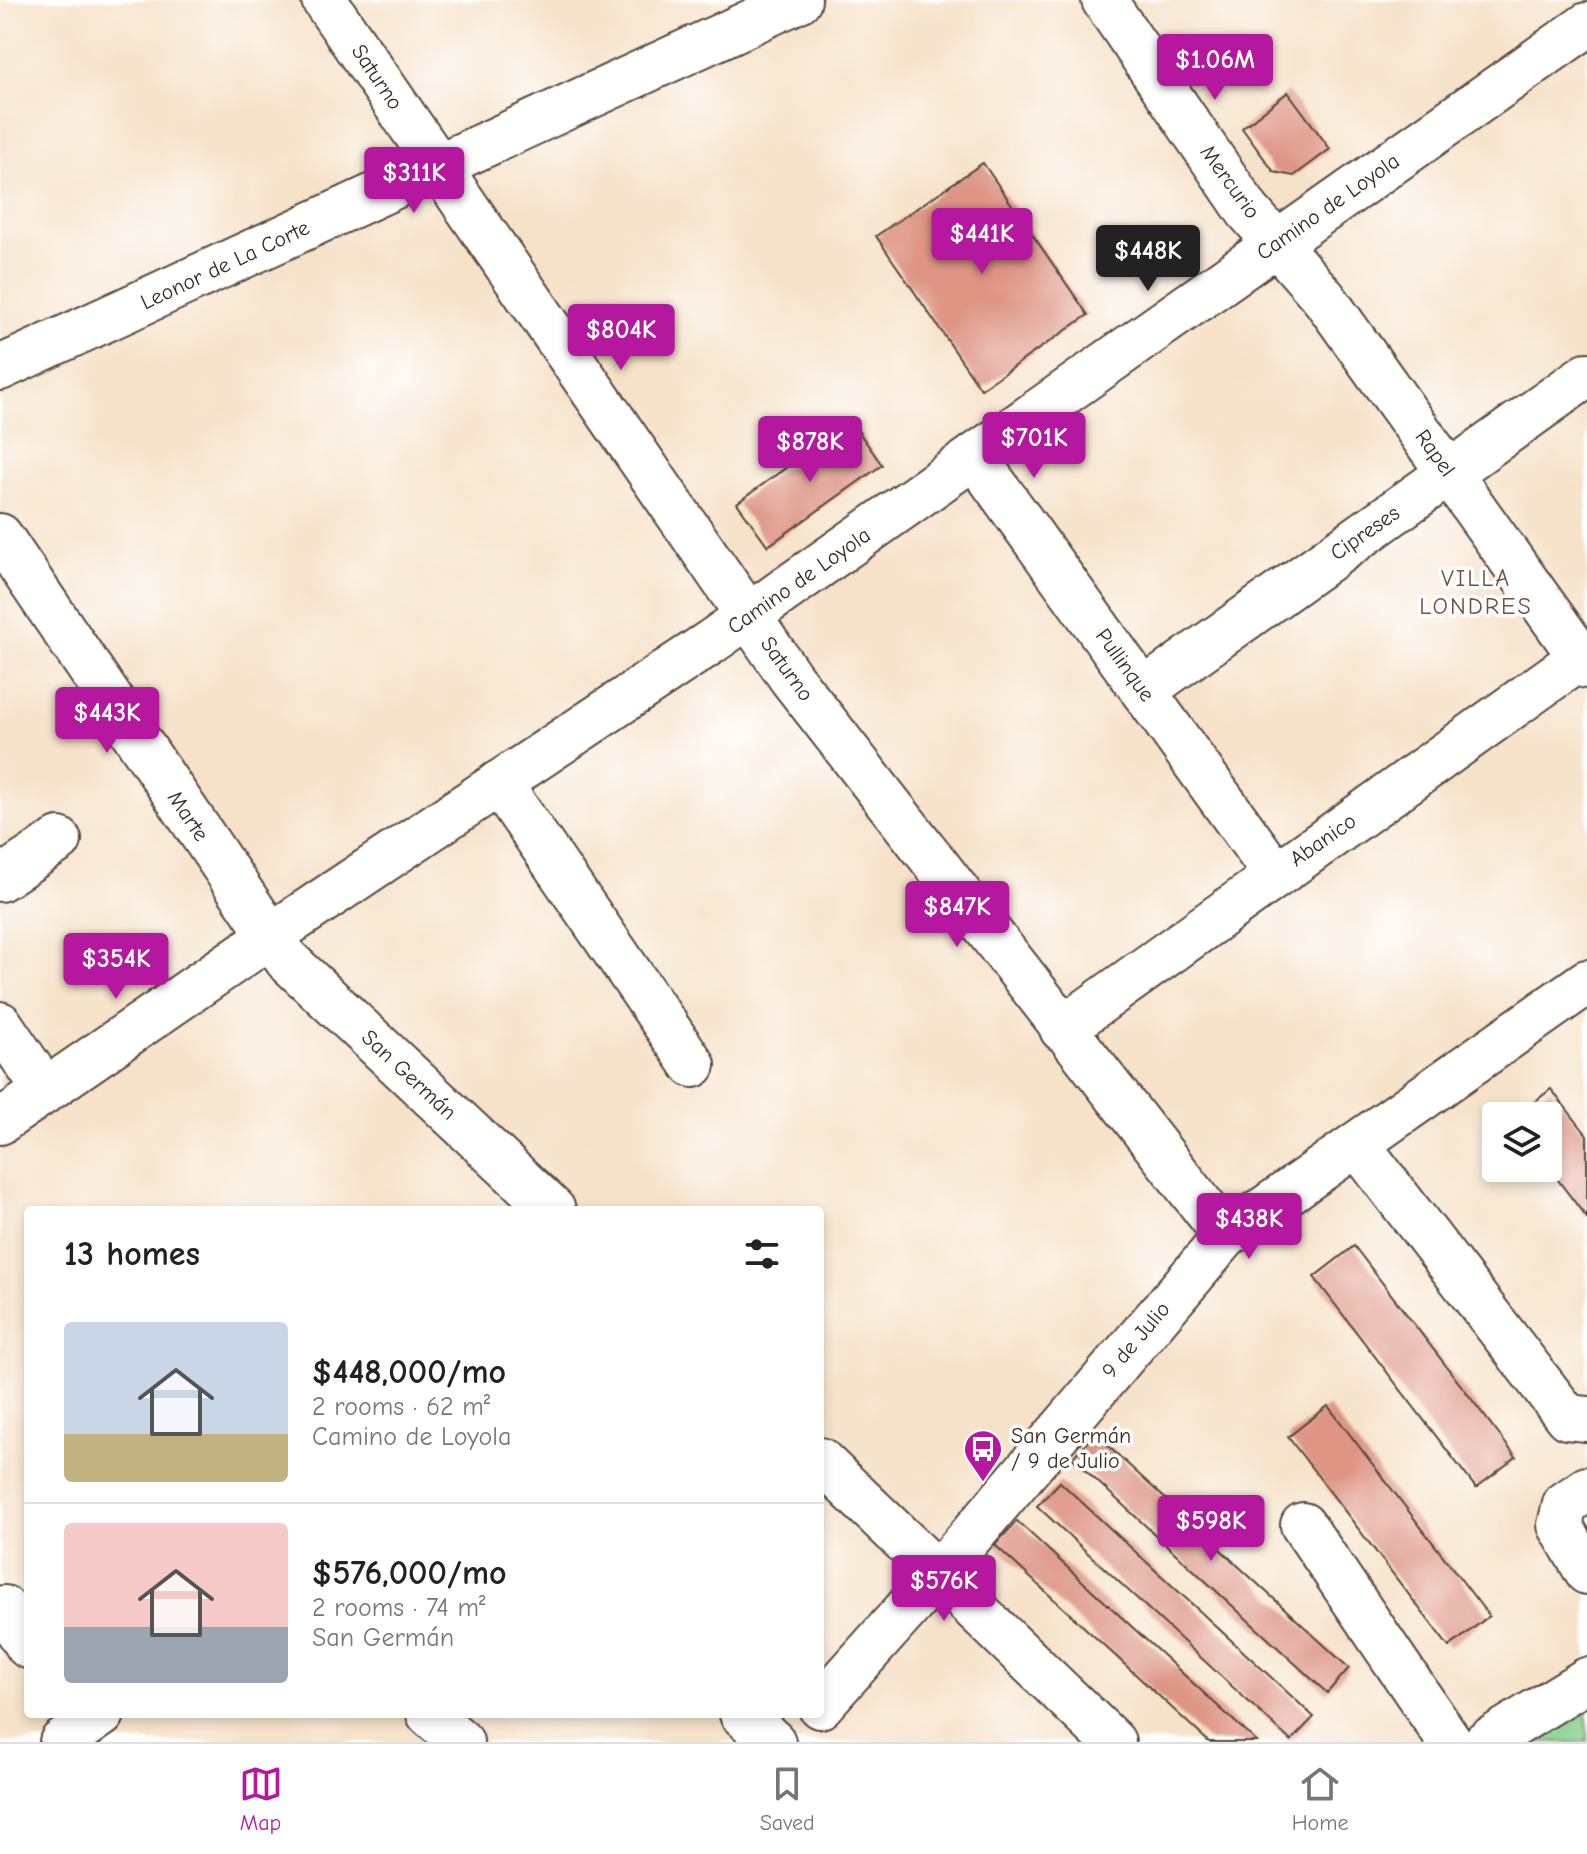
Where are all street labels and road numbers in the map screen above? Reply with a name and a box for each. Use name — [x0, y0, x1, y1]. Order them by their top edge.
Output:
street label: Saturno — [346, 39, 408, 115]
street label: Mercurio — [1195, 140, 1265, 224]
street label: Camino de Loyola — [1251, 148, 1405, 266]
street label: Leonor de La Corte — [137, 215, 313, 315]
street label: Rapel — [1409, 424, 1461, 482]
street label: Cipreses — [1325, 500, 1405, 566]
street label: Camino de Loyola — [722, 522, 876, 640]
street label: Pullinque — [1090, 623, 1160, 707]
street label: Saturno — [755, 632, 819, 706]
street label: Marte — [162, 786, 214, 846]
street label: Abanico — [1285, 808, 1361, 872]
street label: San Germán — [356, 1024, 462, 1126]
street label: 9 de Julio — [1097, 1296, 1175, 1384]

